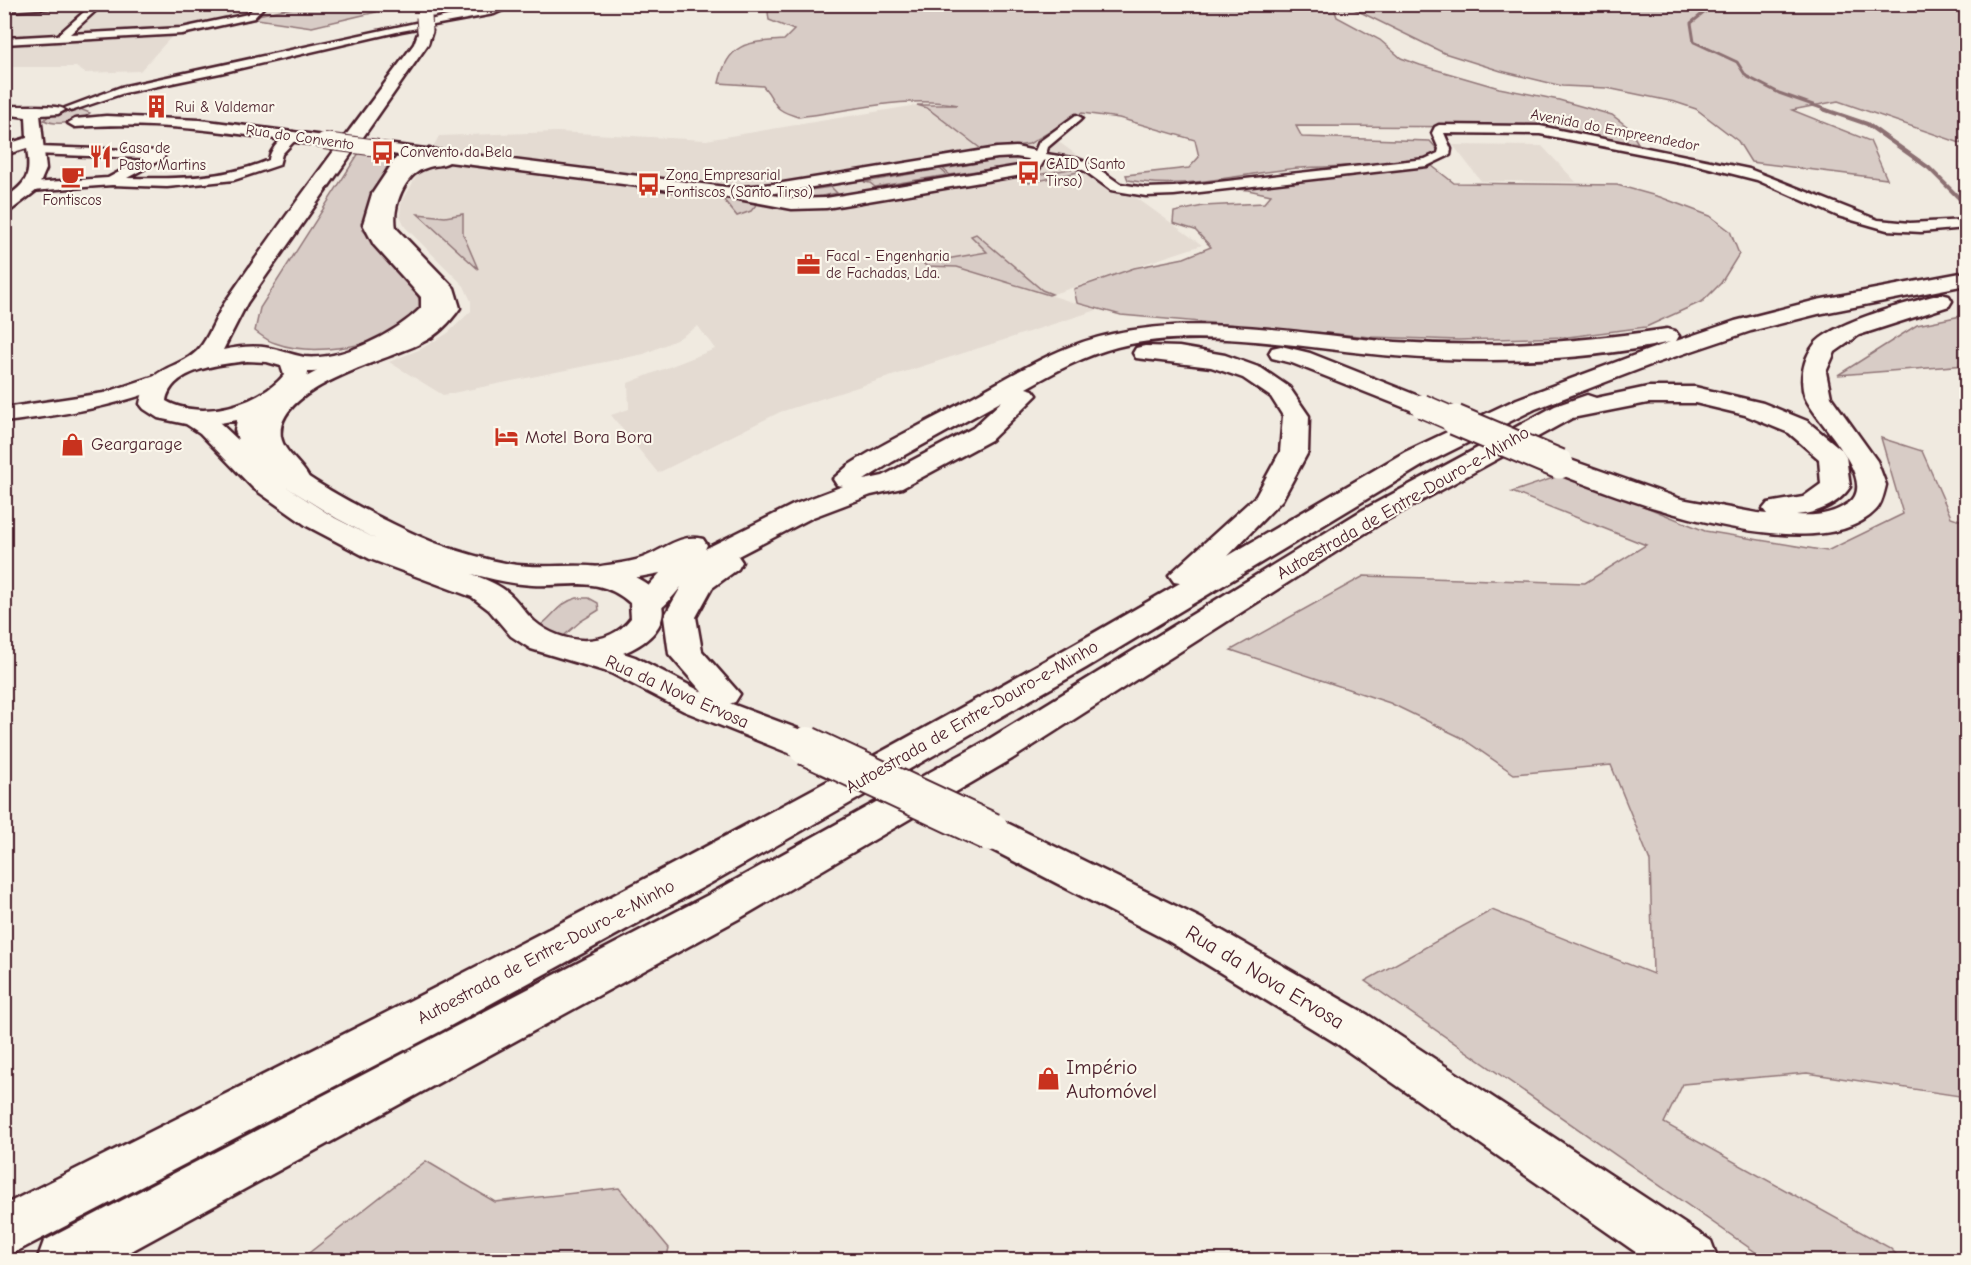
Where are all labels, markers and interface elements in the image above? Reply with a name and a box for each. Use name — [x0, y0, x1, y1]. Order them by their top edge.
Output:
building icon: Rui & Valdemar — [144, 94, 170, 120]
place label: Rui & Valdemar — [175, 98, 275, 116]
street label: Avenida do Empreendedor — [1529, 105, 1701, 155]
street label: Rua do Convento — [245, 120, 355, 154]
place label: Casa de Pasto Martins — [119, 139, 206, 174]
bus stop icon: Convento da Bela — [369, 139, 395, 165]
place label: Convento da Bela — [400, 143, 513, 161]
restaurant icon: Casa de Pasto Martins — [88, 144, 114, 170]
place label: CAID (Santo Tirso) — [1046, 155, 1126, 190]
bus stop icon: CAID (Santo Tirso) — [1015, 160, 1041, 186]
cafe icon: Fontiscos — [59, 163, 85, 189]
place label: Zona Empresarial Fontiscos (Santo Tirso) — [666, 166, 813, 201]
bus stop icon: Zona Empresarial Fontiscos (Santo Tirso) — [635, 171, 661, 197]
place label: Fontiscos — [42, 191, 102, 209]
place label: Facal - Engenharia de Fachadas, Lda. — [826, 247, 950, 282]
office icon: Facal - Engenharia de Fachadas, Lda. — [795, 252, 821, 278]
street label: Autoestrada de Entre-Douro-e-Minho — [1273, 422, 1533, 584]
hotel icon: Motel Bora Bora — [494, 424, 520, 450]
place label: Motel Bora Bora — [525, 427, 653, 448]
shop icon: Geargarage — [60, 431, 86, 457]
place label: Geargarage — [91, 434, 182, 455]
street label: Autoestrada de Entre-Douro-e-Minho — [842, 636, 1102, 798]
street label: Rua da Nova Ervosa — [602, 651, 752, 733]
street label: Autoestrada de Entre-Douro-e-Minho — [414, 875, 678, 1029]
street label: Rua da Nova Ervosa — [1181, 920, 1349, 1034]
place label: Império Automóvel — [1066, 1055, 1157, 1103]
shop icon: Império Automóvel — [1035, 1066, 1061, 1092]

